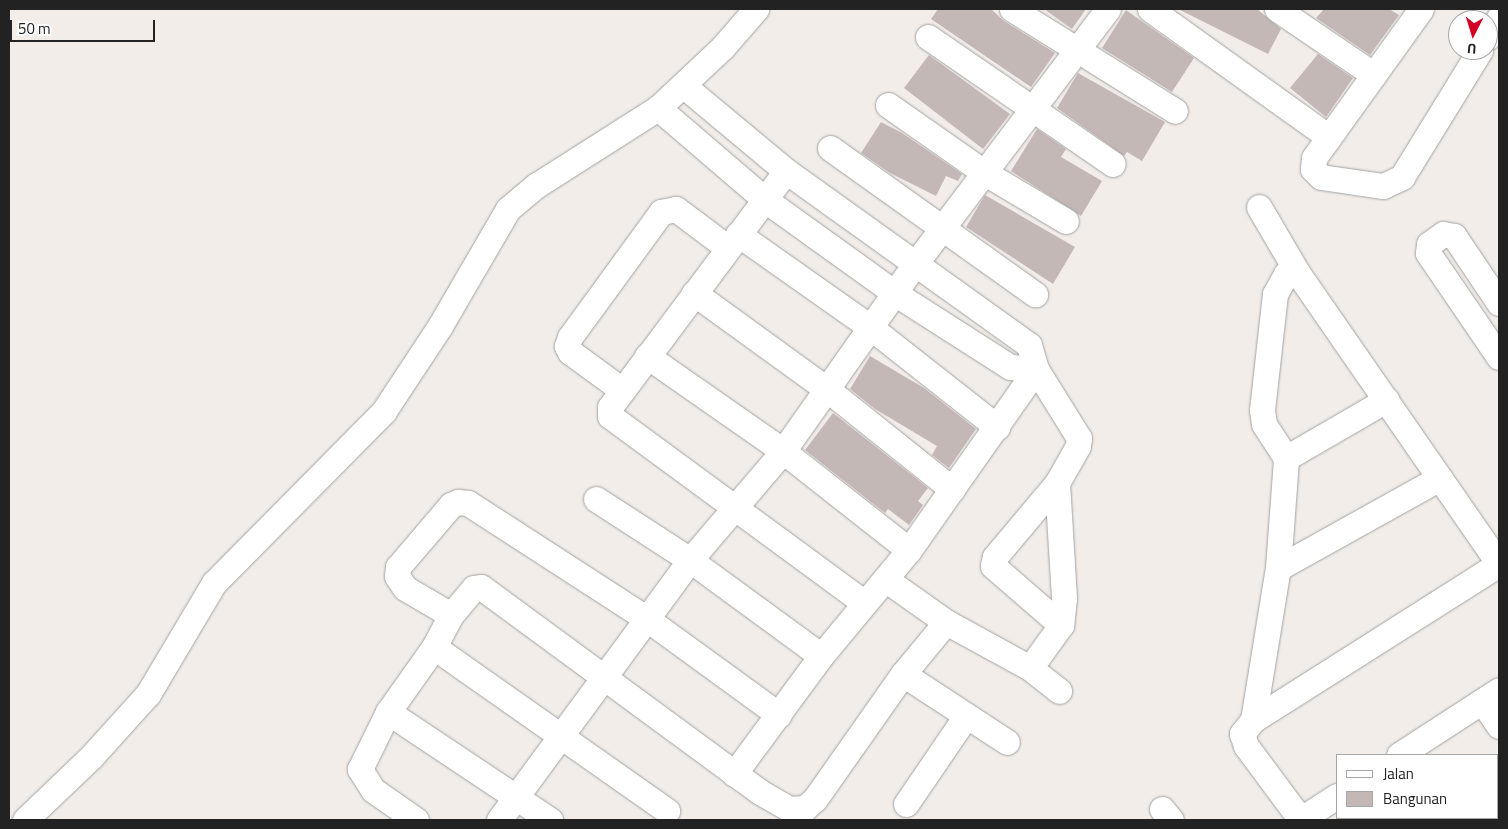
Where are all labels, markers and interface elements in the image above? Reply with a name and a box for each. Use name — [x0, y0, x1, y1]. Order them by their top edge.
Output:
scale bar — [12, 10, 158, 42]
north arrow — [1448, 10, 1498, 60]
text: 50 m — [18, 17, 51, 40]
text: U — [1466, 39, 1477, 60]
legend — [1336, 754, 1498, 819]
text: Jalan — [1383, 762, 1414, 785]
text: Bangunan — [1383, 787, 1447, 810]

